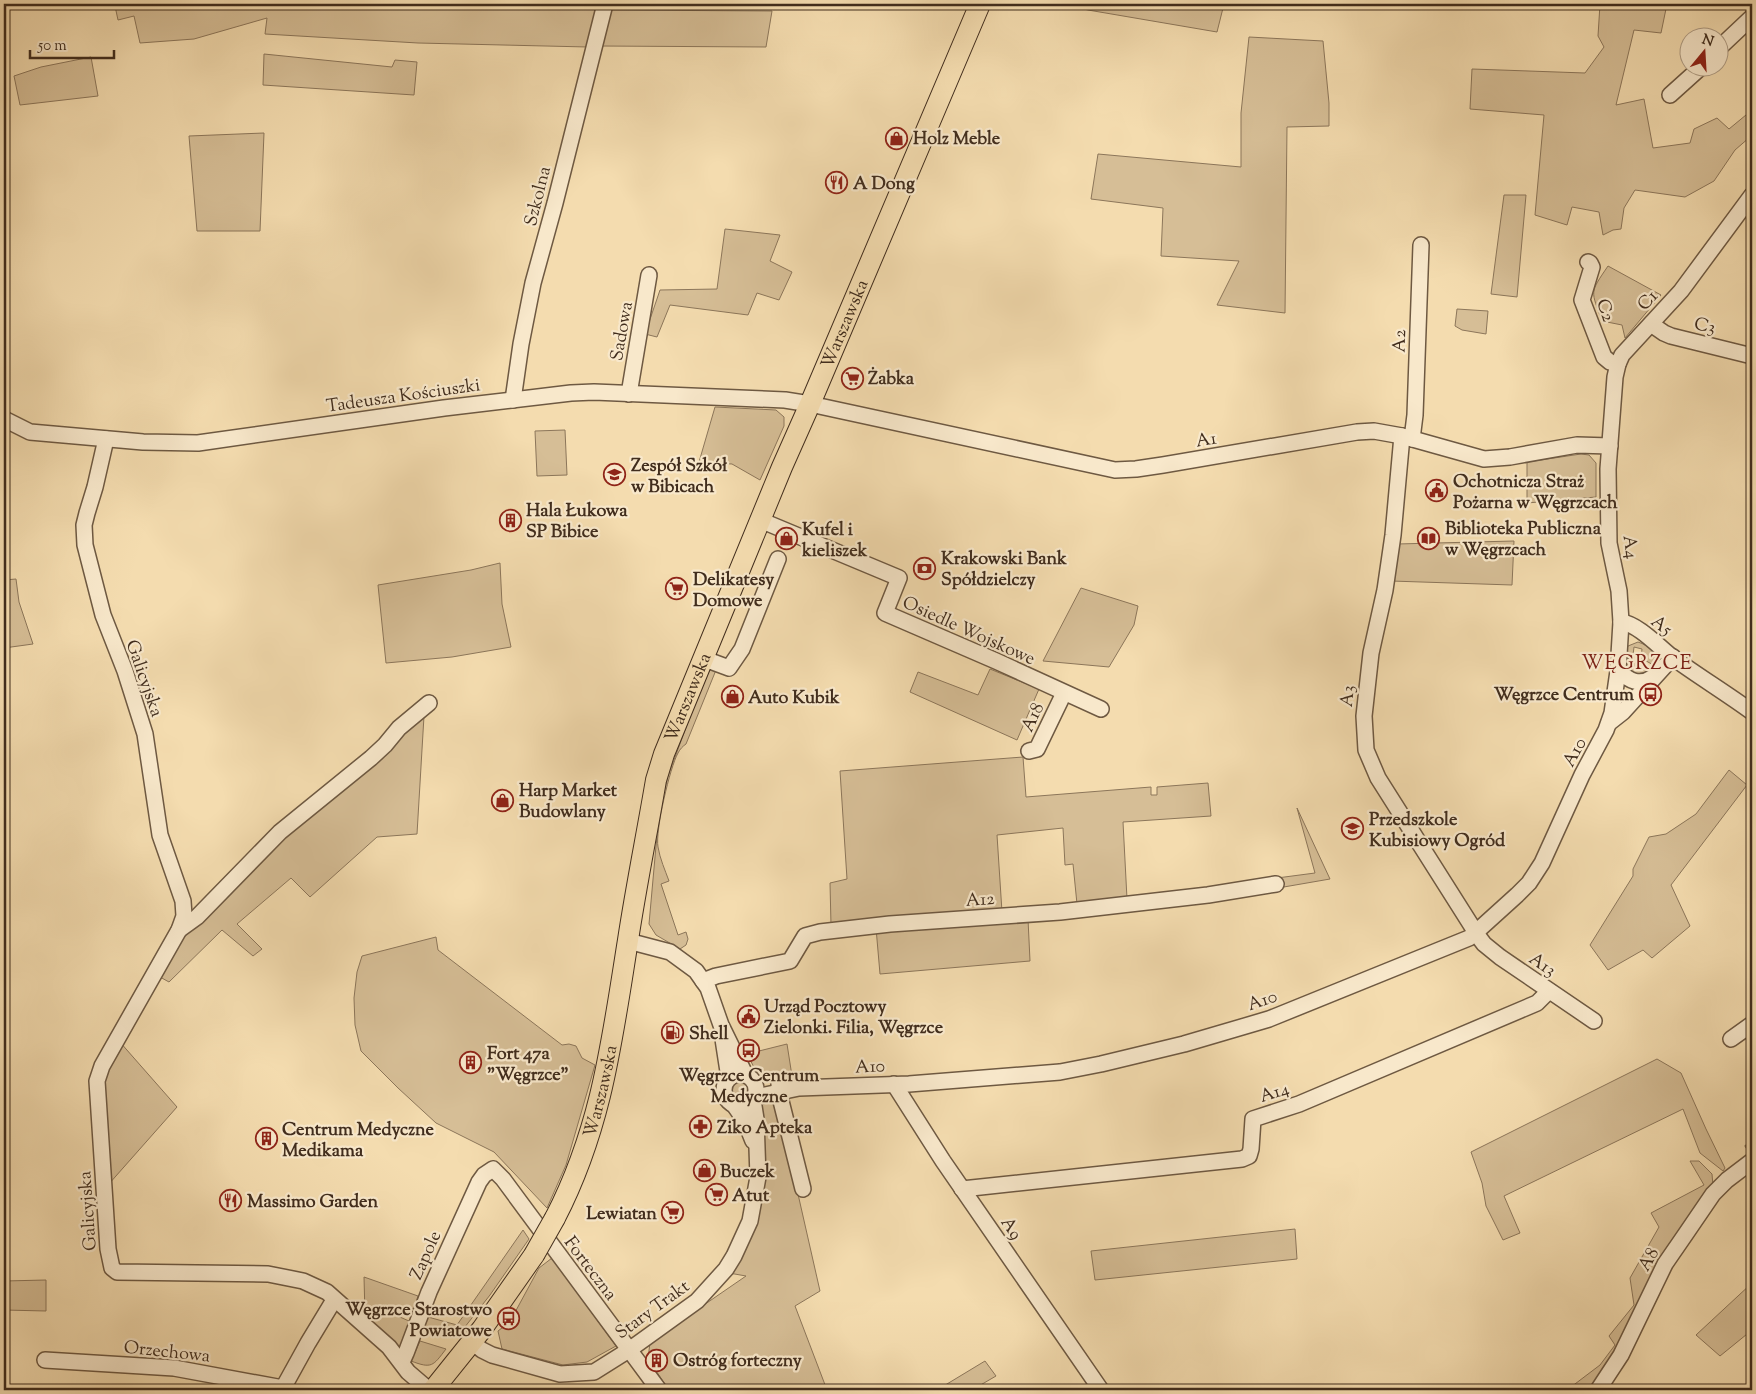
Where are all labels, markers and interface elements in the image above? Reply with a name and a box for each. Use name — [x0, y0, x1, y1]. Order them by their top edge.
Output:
scale bar — [30, 28, 114, 60]
north arrow — [1678, 28, 1728, 78]
text: N — [1699, 30, 1716, 53]
text: 50 m — [37, 36, 67, 57]
shop icon: Holz Meble — [885, 126, 909, 150]
place label: Holz Meble — [913, 127, 1001, 153]
street label: Szkolna — [519, 164, 559, 229]
restaurant icon: A Dong — [825, 171, 849, 195]
place label: A Dong — [853, 172, 915, 198]
street label: Warszawska — [816, 276, 876, 373]
street label: C1 — [1632, 285, 1665, 318]
street label: C2 — [1588, 296, 1620, 326]
street label: Sadowa — [605, 300, 641, 363]
street label: C3 — [1691, 312, 1718, 342]
street label: A2 — [1388, 329, 1414, 353]
supermarket icon: Żabka — [840, 366, 864, 390]
place label: Żabka — [868, 366, 915, 393]
street label: Tadeusza Kościuszki — [325, 373, 482, 421]
street label: A1 — [1194, 426, 1219, 456]
place label: Zespół Szkół w Bibicach — [631, 454, 728, 501]
school or university icon: Zespół Szkół w Bibicach — [603, 463, 627, 487]
place label: Ochotnicza Straż Pożarna w Węgrzcach — [1453, 470, 1618, 517]
public building icon: Ochotnicza Straż Pożarna w Węgrzcach — [1425, 479, 1449, 503]
place label: Hala Łukowa SP Bibice — [526, 499, 628, 546]
building icon: Hala Łukowa SP Bibice — [498, 508, 522, 532]
place label: Biblioteka Publiczna w Węgrzcach — [1445, 517, 1602, 564]
place label: Kufel i kieliszek — [801, 518, 867, 565]
library icon: Biblioteka Publiczna w Węgrzcach — [1417, 526, 1441, 550]
shop icon: Kufel i kieliszek — [774, 527, 798, 551]
street label: A4 — [1614, 534, 1644, 561]
place label: Krakowski Bank Spółdzielczy — [941, 547, 1067, 594]
bank icon: Krakowski Bank Spółdzielczy — [913, 556, 937, 580]
place label: Delikatesy Domowe — [693, 568, 774, 615]
supermarket icon: Delikatesy Domowe — [665, 577, 689, 601]
street label: Osiedle Wojskowe — [897, 591, 1039, 673]
street label: A5 — [1645, 610, 1677, 643]
street label: Galicyjska — [118, 637, 168, 721]
street label: Warszawska — [659, 649, 719, 746]
district label: WĘGRZCE — [1581, 650, 1693, 679]
bus stop icon: Węgrzce Centrum — [1638, 682, 1662, 706]
place label: Węgrzce Centrum — [1494, 683, 1634, 709]
street label: A3 — [1335, 684, 1363, 708]
shop icon: Auto Kubik — [720, 685, 744, 709]
place label: Auto Kubik — [748, 686, 840, 712]
street label: A18 — [1016, 699, 1052, 737]
street label: A10 — [1557, 734, 1594, 772]
place label: Harp Market Budowlany — [519, 779, 618, 826]
shop icon: Harp Market Budowlany — [491, 788, 515, 812]
place label: Przedszkole Kubisiowy Ogród — [1369, 808, 1506, 855]
school or university icon: Przedszkole Kubisiowy Ogród — [1341, 817, 1365, 841]
street label: A12 — [965, 887, 996, 915]
street label: A13 — [1523, 947, 1561, 984]
street label: A10 — [1244, 985, 1281, 1019]
place label: Urząd Pocztowy Zielonki. Filia, Węgrzce — [764, 995, 944, 1042]
public building icon: Urząd Pocztowy Zielonki. Filia, Węgrzce — [736, 1004, 760, 1028]
fuel station icon: Shell — [661, 1021, 685, 1045]
place label: Shell — [689, 1022, 729, 1048]
bus stop icon: Węgrzce Centrum Medyczne — [737, 1038, 761, 1062]
place label: Fort 47a "Węgrzce" — [487, 1042, 569, 1089]
street label: Warszawska — [578, 1043, 626, 1141]
building icon: Fort 47a "Węgrzce" — [459, 1051, 483, 1075]
street label: A10 — [854, 1054, 886, 1082]
place label: Węgrzce Centrum Medyczne — [679, 1064, 819, 1111]
street label: A14 — [1256, 1077, 1293, 1111]
pharmacy icon: Ziko Apteka — [689, 1115, 713, 1139]
place label: Ziko Apteka — [717, 1116, 813, 1142]
place label: Centrum Medyczne Medikama — [282, 1118, 435, 1165]
building icon: Centrum Medyczne Medikama — [254, 1127, 278, 1151]
shop icon: Buczek — [692, 1159, 716, 1183]
place label: Buczek — [720, 1160, 775, 1186]
street label: Galicyjska — [73, 1170, 105, 1252]
supermarket icon: Atut — [704, 1183, 728, 1207]
place label: Atut — [732, 1184, 770, 1210]
restaurant icon: Massimo Garden — [219, 1189, 243, 1213]
place label: Massimo Garden — [247, 1190, 378, 1216]
supermarket icon: Lewiatan — [661, 1201, 685, 1225]
place label: Lewiatan — [586, 1202, 657, 1228]
street label: A9 — [993, 1212, 1028, 1246]
street label: Zapole — [405, 1227, 449, 1285]
street label: Forteczna — [557, 1232, 622, 1307]
street label: A8 — [1633, 1243, 1667, 1277]
street label: Stary Trakt — [611, 1275, 696, 1347]
place label: Węgrzce Starostwo Powiatowe — [345, 1298, 493, 1345]
bus stop icon: Węgrzce Starostwo Powiatowe — [496, 1307, 520, 1331]
street label: Orzechowa — [122, 1336, 211, 1370]
building icon: Ostróg forteczny — [645, 1348, 669, 1372]
place label: Ostróg forteczny — [673, 1349, 802, 1375]

